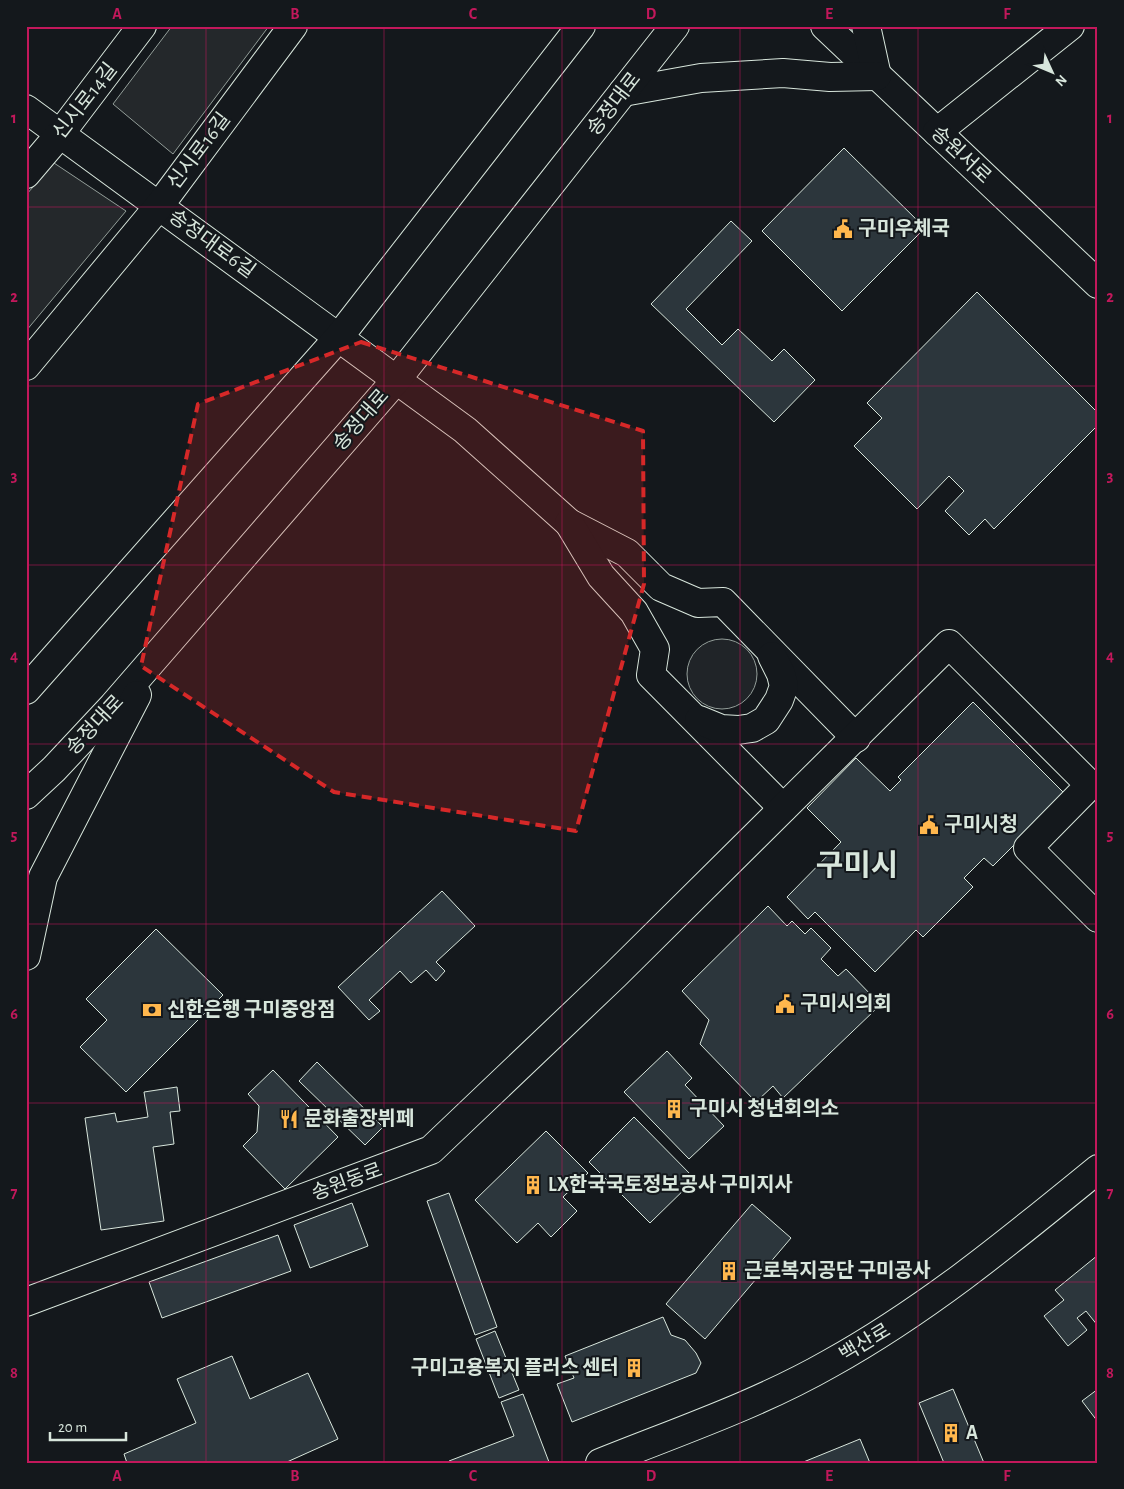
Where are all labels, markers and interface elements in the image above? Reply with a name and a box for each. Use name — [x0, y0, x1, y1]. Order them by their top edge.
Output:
text: A — [112, 6, 122, 22]
text: B — [290, 6, 300, 22]
text: C — [469, 6, 478, 22]
text: D — [646, 6, 657, 22]
text: E — [825, 6, 833, 22]
text: F — [1003, 6, 1011, 22]
north arrow — [1026, 48, 1076, 98]
street label: 신시로14길 — [49, 59, 121, 143]
street label: 송정대로 — [583, 68, 645, 139]
text: N — [1052, 72, 1069, 89]
street label: 신시로16길 — [163, 108, 234, 193]
text: 1 — [11, 110, 17, 126]
text: 1 — [1107, 110, 1113, 126]
street label: 송원서로 — [927, 122, 995, 187]
street label: 송정대로6길 — [165, 205, 259, 282]
public building icon: 구미우체국 — [832, 218, 854, 240]
place label: 구미우체국 — [858, 218, 950, 239]
text: 2 — [10, 289, 18, 305]
text: 2 — [1106, 289, 1114, 305]
street label: 송정대로 — [329, 385, 393, 454]
text: 3 — [11, 468, 18, 484]
text: 3 — [1107, 468, 1114, 484]
text: 4 — [10, 648, 18, 664]
text: 4 — [1106, 648, 1114, 664]
street label: 송정대로 — [62, 691, 127, 759]
public building icon: 구미시청 — [918, 814, 940, 836]
place label: 구미시청 — [944, 814, 1018, 835]
text: 5 — [11, 827, 18, 843]
text: 5 — [1107, 827, 1114, 843]
district label: 구미시 — [816, 850, 898, 881]
public building icon: 구미시의회 — [774, 993, 796, 1015]
place label: 구미시의회 — [800, 993, 892, 1014]
bank icon: 신한은행 구미중앙점 — [141, 999, 163, 1021]
place label: 신한은행 구미중앙점 — [167, 999, 336, 1020]
text: 6 — [10, 1006, 18, 1022]
text: 6 — [1106, 1006, 1114, 1022]
building icon: 구미시 청년회의소 — [663, 1098, 685, 1120]
place label: 구미시 청년회의소 — [689, 1098, 839, 1119]
restaurant icon: 문화출장뷔페 — [278, 1108, 300, 1130]
place label: 문화출장뷔페 — [304, 1108, 414, 1129]
street label: 송원동로 — [309, 1159, 385, 1204]
building icon: LX한국국토정보공사 구미지사 — [522, 1174, 544, 1196]
place label: LX한국국토정보공사 구미지사 — [548, 1174, 793, 1195]
text: 7 — [11, 1185, 18, 1201]
text: 7 — [1107, 1185, 1114, 1201]
building icon: 근로복지공단 구미공사 — [718, 1260, 740, 1282]
place label: 근로복지공단 구미공사 — [744, 1260, 931, 1281]
street label: 백산로 — [836, 1319, 894, 1366]
place label: 구미고용복지 플러스 센터 — [411, 1357, 619, 1378]
building icon: 구미고용복지 플러스 센터 — [623, 1357, 645, 1379]
text: 8 — [10, 1365, 18, 1381]
text: 8 — [1106, 1365, 1114, 1381]
scale bar — [50, 1409, 126, 1441]
text: 20 m — [58, 1420, 87, 1435]
building icon: A — [940, 1422, 962, 1444]
place label: A — [966, 1423, 978, 1443]
text: A — [112, 1468, 122, 1484]
text: B — [290, 1468, 300, 1484]
text: C — [469, 1468, 478, 1484]
text: D — [646, 1468, 657, 1484]
text: E — [825, 1468, 833, 1484]
text: F — [1003, 1468, 1011, 1484]

